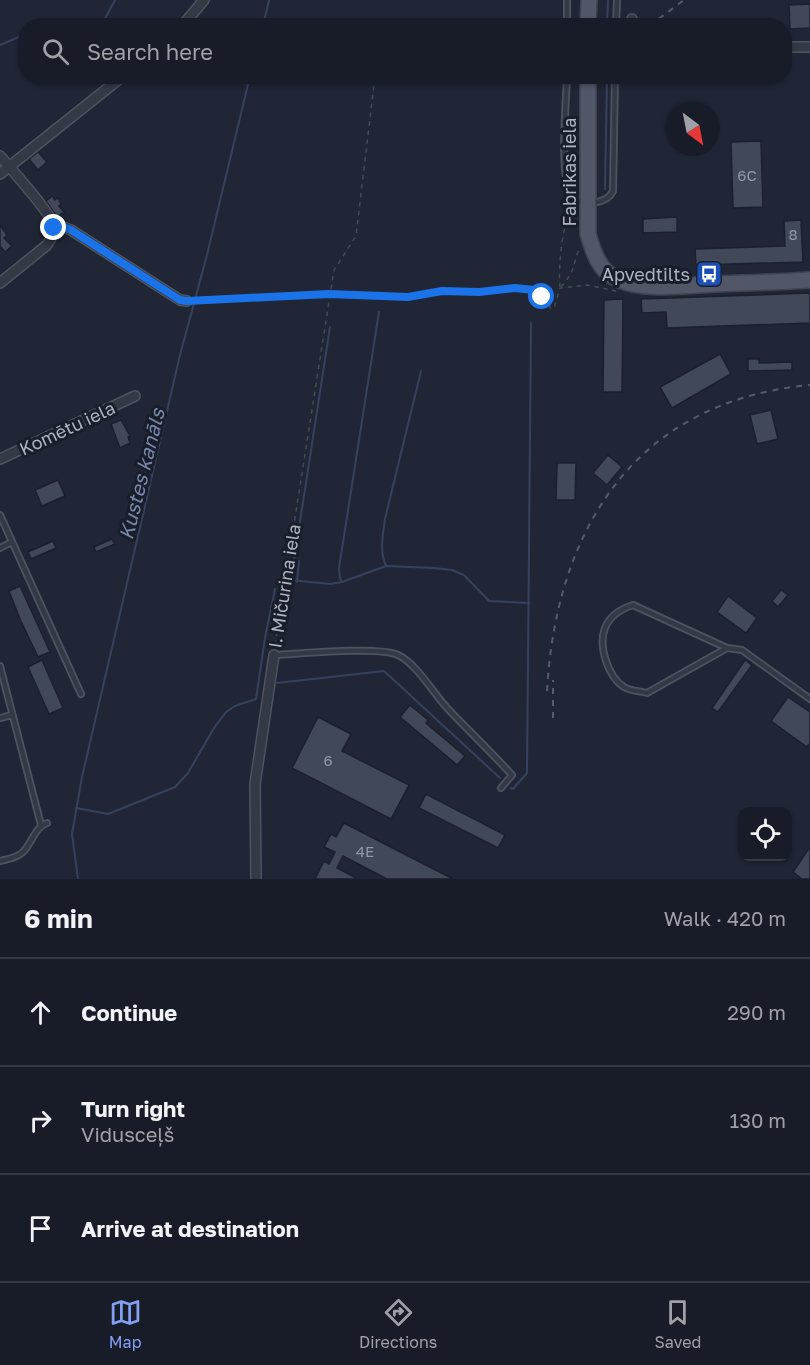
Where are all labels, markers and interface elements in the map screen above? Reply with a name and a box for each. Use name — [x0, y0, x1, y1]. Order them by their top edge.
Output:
search box — [18, 18, 792, 84]
icon: search — [39, 35, 72, 68]
text: Search here — [87, 38, 213, 65]
north arrow — [666, 102, 720, 156]
street label: Fabrikas iela — [558, 118, 580, 226]
house number: 6C — [737, 166, 757, 184]
route end — [40, 214, 66, 240]
house number: 8 — [788, 225, 798, 243]
bus stop icon: Apvedtilts — [694, 259, 724, 289]
place label: Apvedtilts — [602, 263, 690, 285]
route start — [528, 283, 554, 309]
street label: Komētu iela — [16, 396, 118, 460]
water label: Kustes kanāls — [113, 405, 169, 542]
street label: I. Mičurina iela — [263, 522, 305, 650]
house number: 6 — [323, 751, 333, 769]
map controls — [738, 807, 792, 861]
button: locate — [738, 807, 792, 861]
house number: 4E — [356, 842, 374, 860]
text: 6 min — [24, 903, 93, 934]
text: Walk · 420 m — [664, 906, 786, 930]
icon: ahead — [24, 996, 57, 1029]
text: Continue — [81, 999, 177, 1026]
text: 290 m — [727, 1000, 786, 1024]
text: Turn right — [81, 1095, 185, 1122]
icon: right — [24, 1104, 57, 1137]
text: 130 m — [730, 1108, 786, 1132]
text: Vidusceļš — [81, 1122, 174, 1146]
icon: arrive — [24, 1212, 57, 1245]
text: Arrive at destination — [81, 1215, 299, 1242]
tab: Map — [109, 1296, 142, 1352]
tab: Directions — [359, 1296, 437, 1352]
tab: Saved — [655, 1296, 701, 1352]

